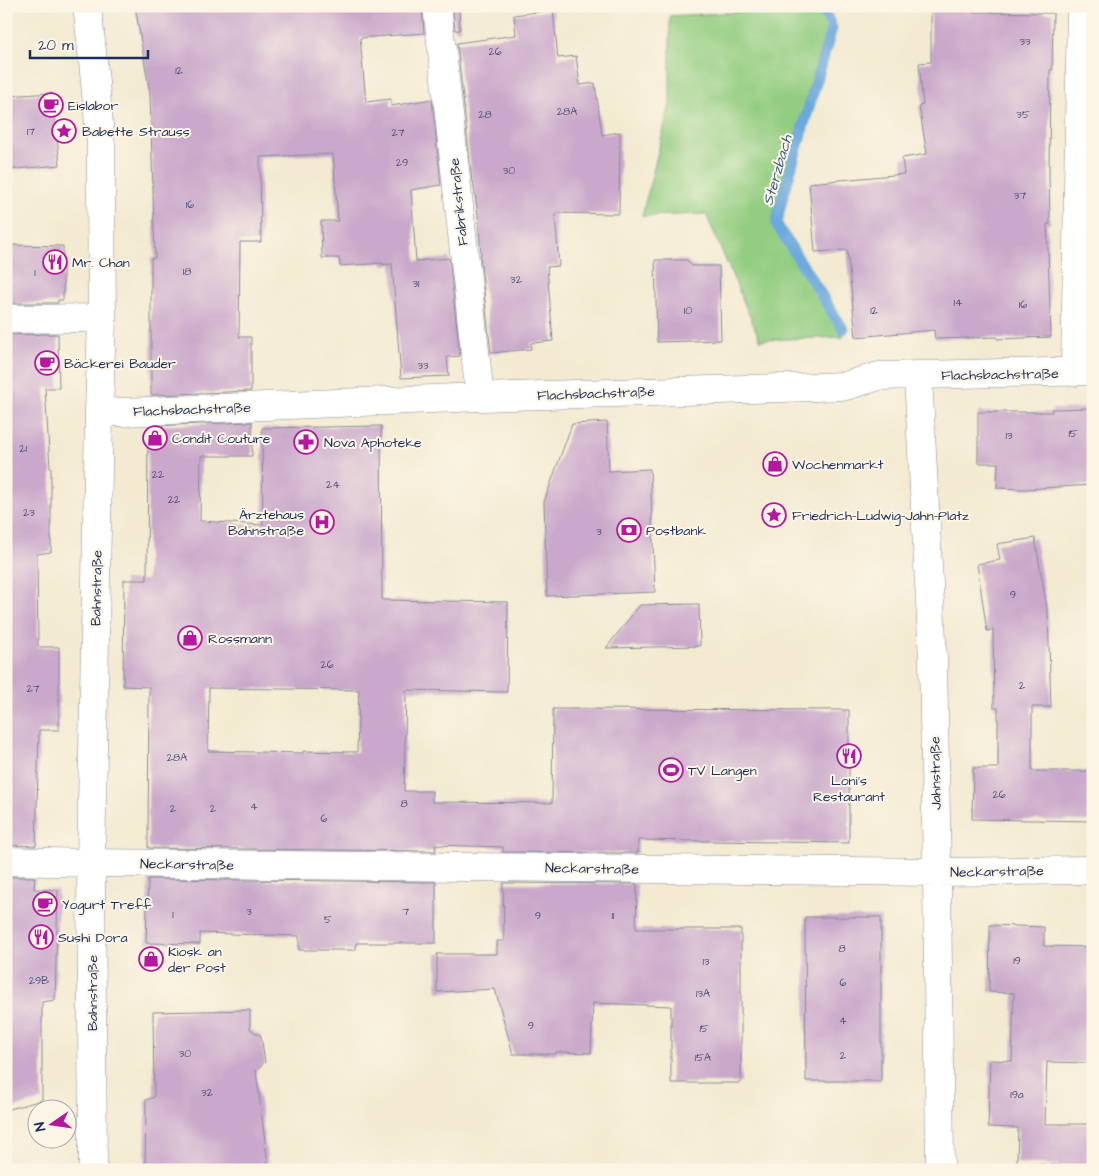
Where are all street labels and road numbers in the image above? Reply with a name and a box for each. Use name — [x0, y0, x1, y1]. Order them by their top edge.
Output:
street label: Fabrikstraße — [444, 157, 474, 247]
street label: Flachsbachstraße — [941, 364, 1059, 386]
street label: Flachsbachstraße — [537, 382, 656, 406]
street label: Flachsbachstraße — [133, 398, 252, 422]
street label: Bahnstraße — [86, 549, 108, 626]
street label: Jahnstraße — [925, 736, 947, 810]
street label: Neckarstraße — [140, 854, 234, 876]
street label: Neckarstraße — [545, 858, 639, 880]
street label: Neckarstraße — [950, 861, 1044, 883]
street label: Bahnstraße — [83, 955, 103, 1031]

